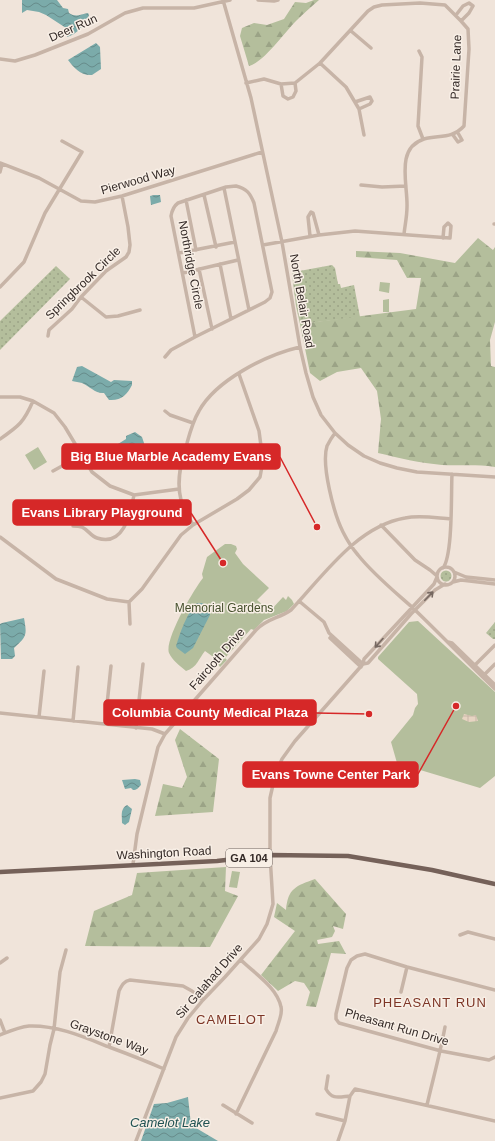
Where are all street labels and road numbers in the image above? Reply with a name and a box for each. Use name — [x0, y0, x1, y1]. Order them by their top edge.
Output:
street label: Deer Run — [47, 11, 99, 45]
street label: Prairie Lane — [448, 34, 464, 100]
street label: Pierwood Way — [99, 163, 177, 197]
street label: Northridge Circle — [176, 219, 207, 311]
street label: Springbrook Circle — [43, 243, 124, 322]
street label: North Belair Road — [287, 253, 317, 349]
street label: Faircloth Drive — [186, 625, 248, 693]
street label: Washington Road — [116, 844, 212, 862]
road number: GA 104 — [226, 849, 272, 867]
street label: Sir Galahad Drive — [173, 940, 246, 1021]
street label: Pheasant Run Drive — [343, 1005, 451, 1049]
street label: Graystone Way — [68, 1016, 150, 1058]

